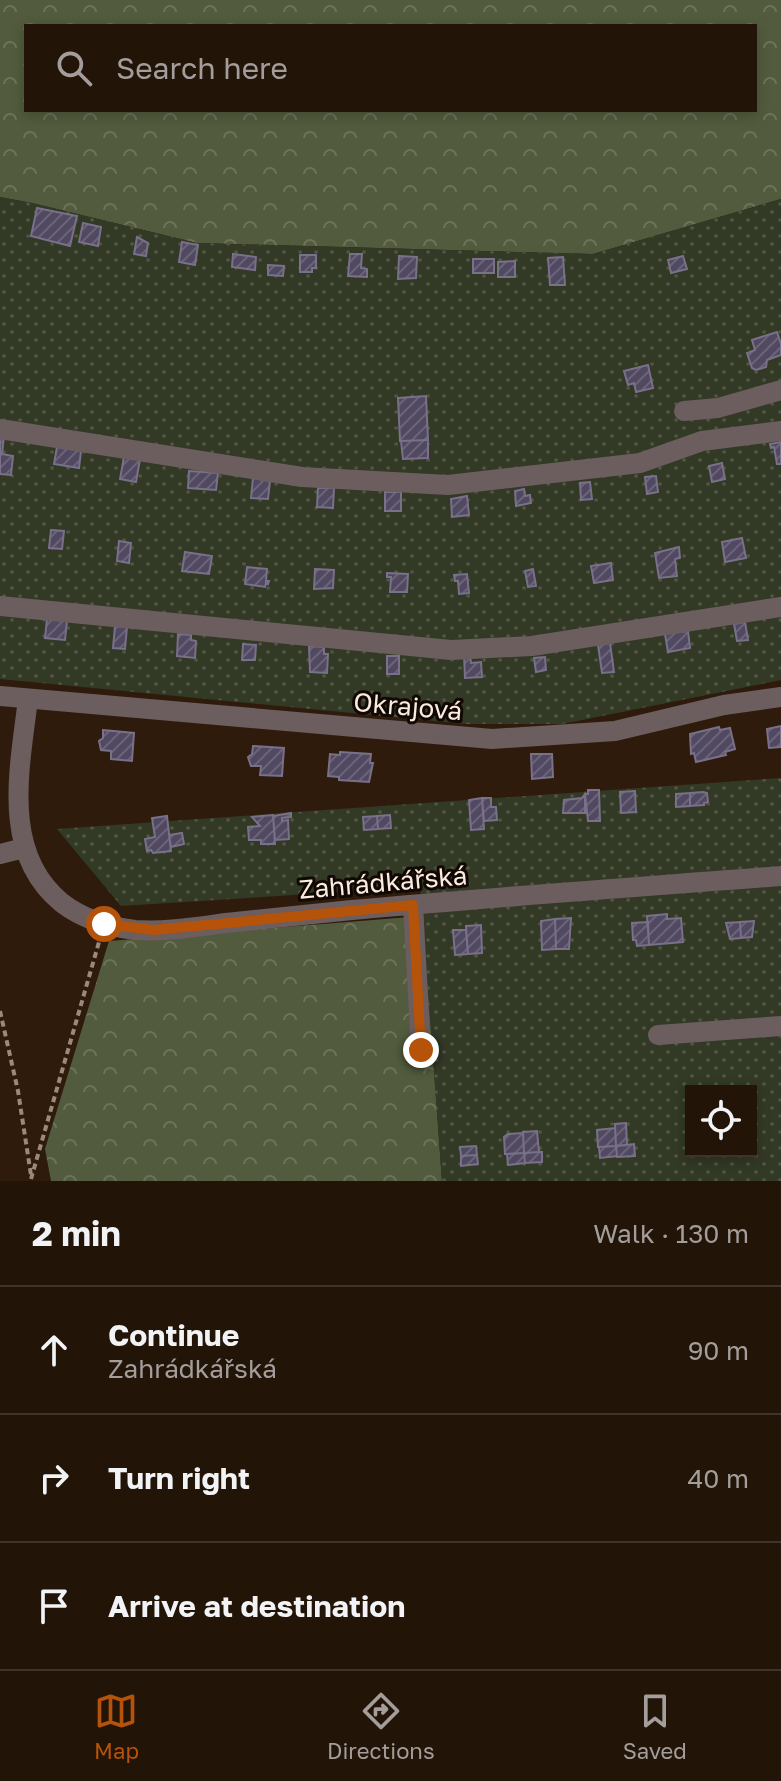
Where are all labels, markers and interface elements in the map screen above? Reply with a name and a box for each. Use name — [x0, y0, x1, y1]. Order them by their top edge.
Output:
search box — [24, 24, 757, 112]
icon: search — [52, 46, 96, 90]
text: Search here — [116, 50, 288, 86]
street label: Okrajová — [352, 686, 464, 726]
street label: Zahrádkářská — [297, 859, 469, 905]
route start — [86, 906, 122, 942]
route end — [403, 1032, 439, 1068]
map controls — [685, 1085, 757, 1157]
button: locate — [685, 1085, 757, 1157]
text: 2 min — [32, 1213, 121, 1253]
text: Walk · 130 m — [593, 1218, 749, 1249]
text: Continue — [108, 1317, 239, 1353]
icon: ahead — [32, 1328, 76, 1372]
text: 90 m — [688, 1335, 749, 1366]
text: Zahrádkářská — [108, 1353, 277, 1384]
icon: right — [32, 1456, 76, 1500]
text: Turn right — [108, 1460, 250, 1496]
text: 40 m — [688, 1463, 749, 1494]
icon: arrive — [32, 1584, 76, 1628]
text: Arrive at destination — [108, 1588, 405, 1624]
tab: Map — [94, 1689, 139, 1764]
tab: Directions — [327, 1689, 435, 1764]
tab: Saved — [623, 1689, 687, 1764]

